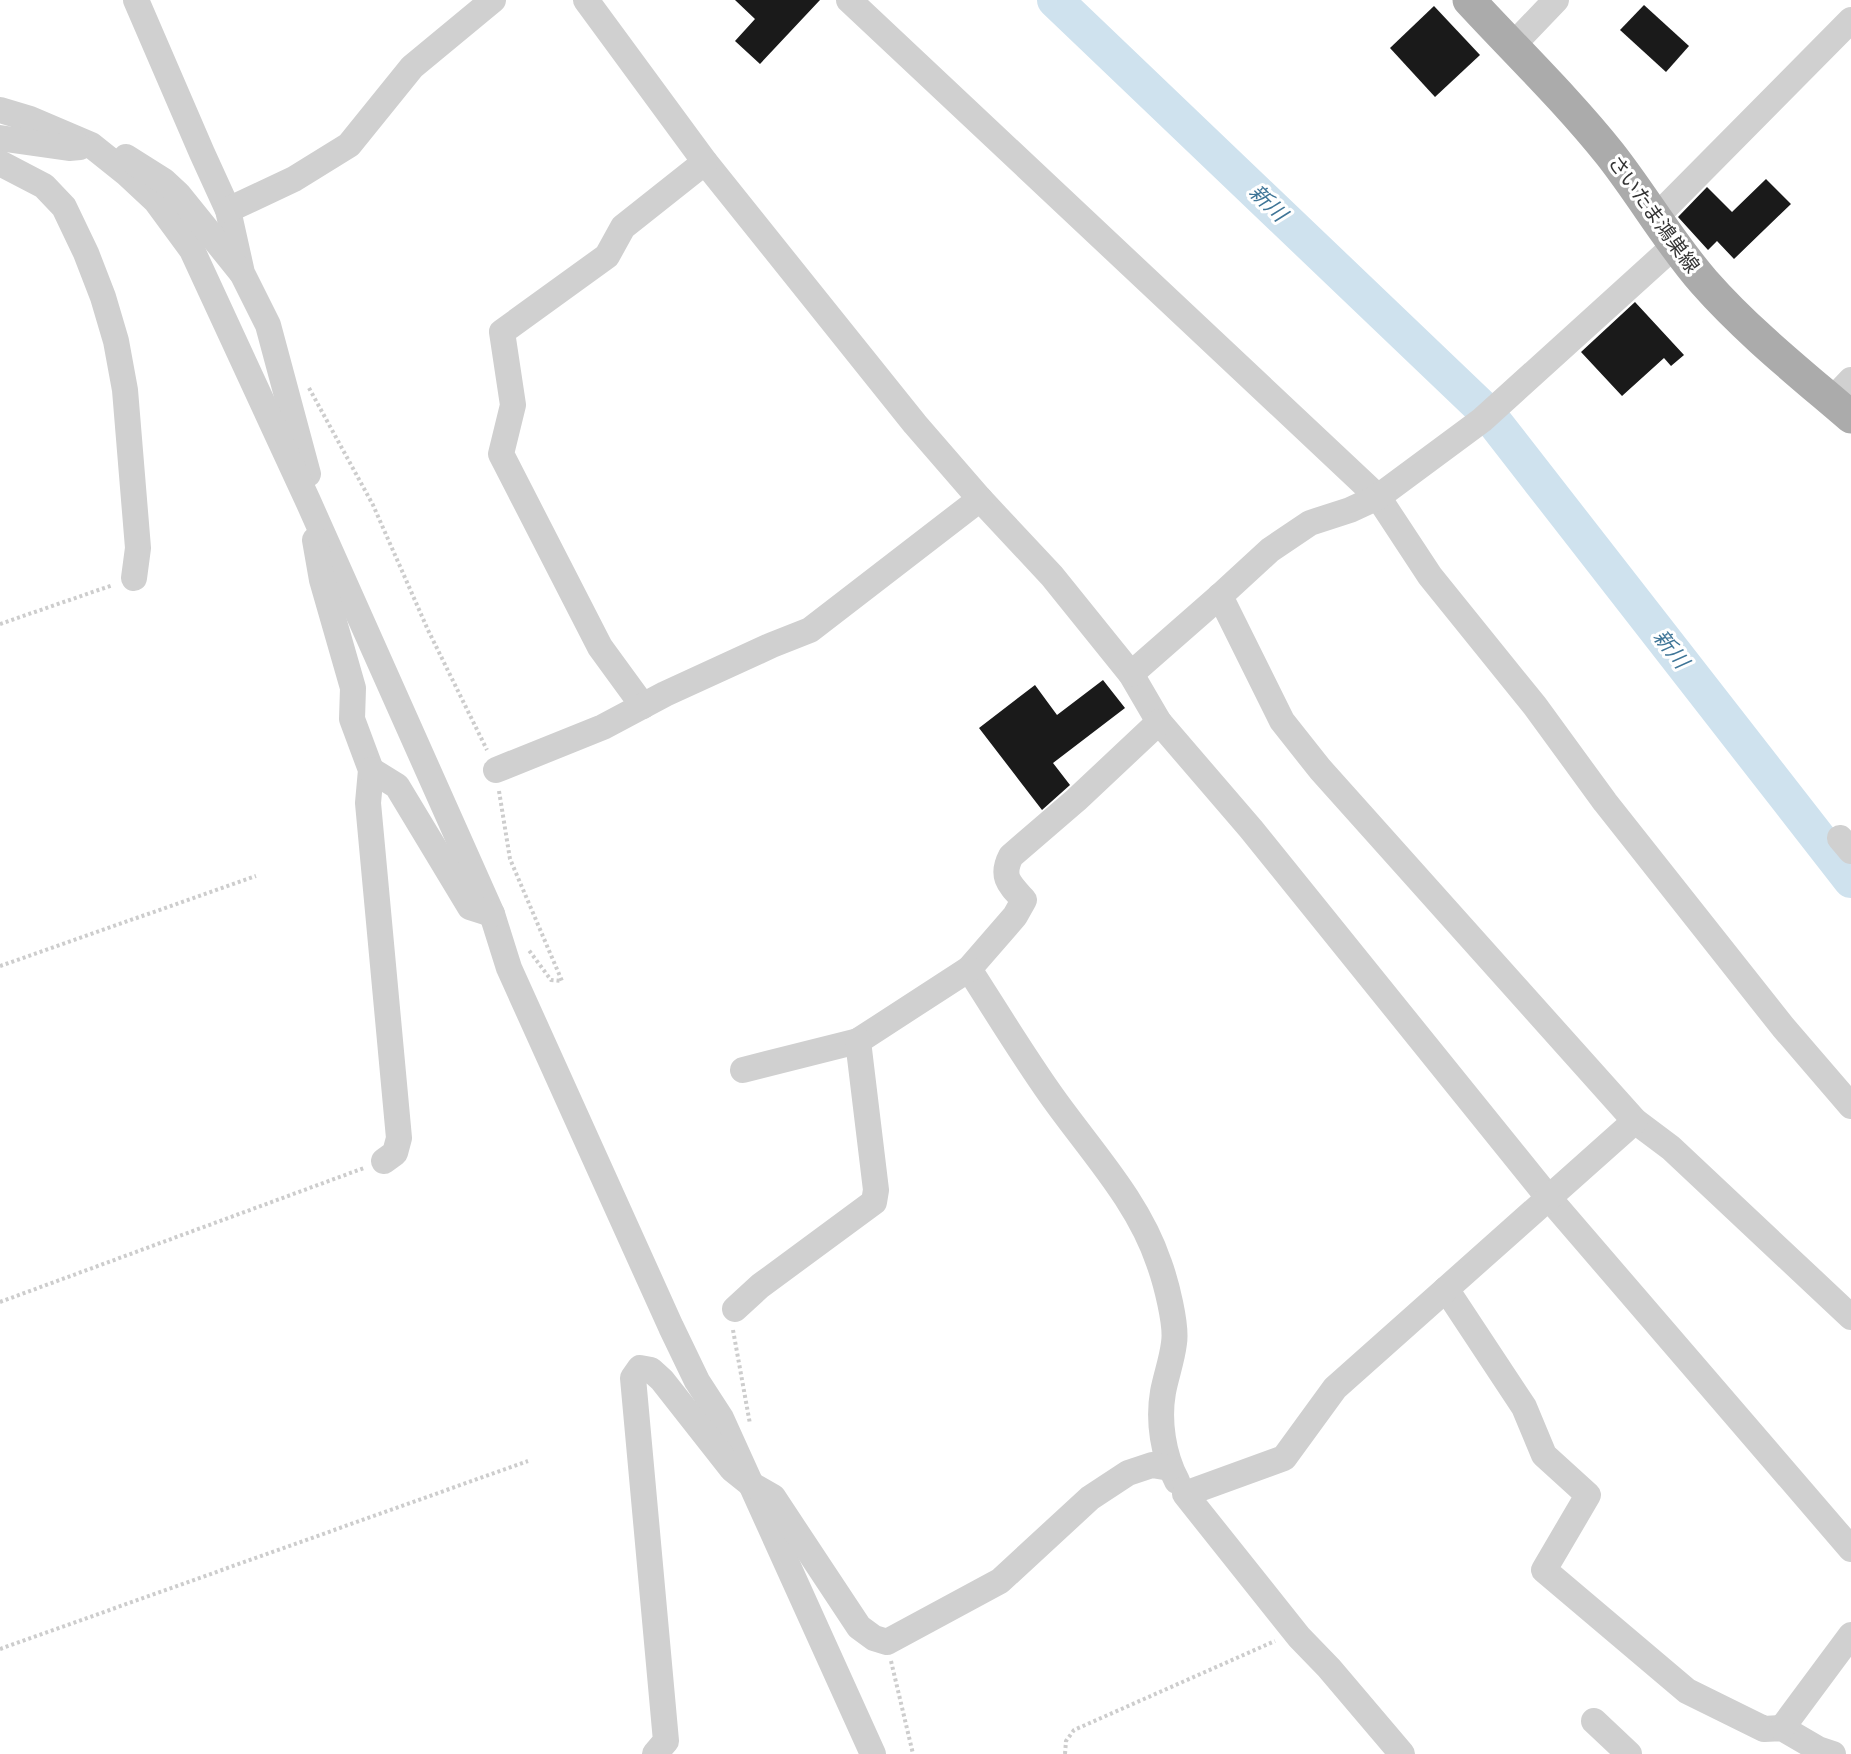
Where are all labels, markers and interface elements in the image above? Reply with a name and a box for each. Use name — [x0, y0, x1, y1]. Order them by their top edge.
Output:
street label: さいたま鴻巣線 — [1603, 150, 1705, 278]
water label: 新川 — [1244, 178, 1294, 228]
water label: 新川 — [1648, 624, 1696, 675]

